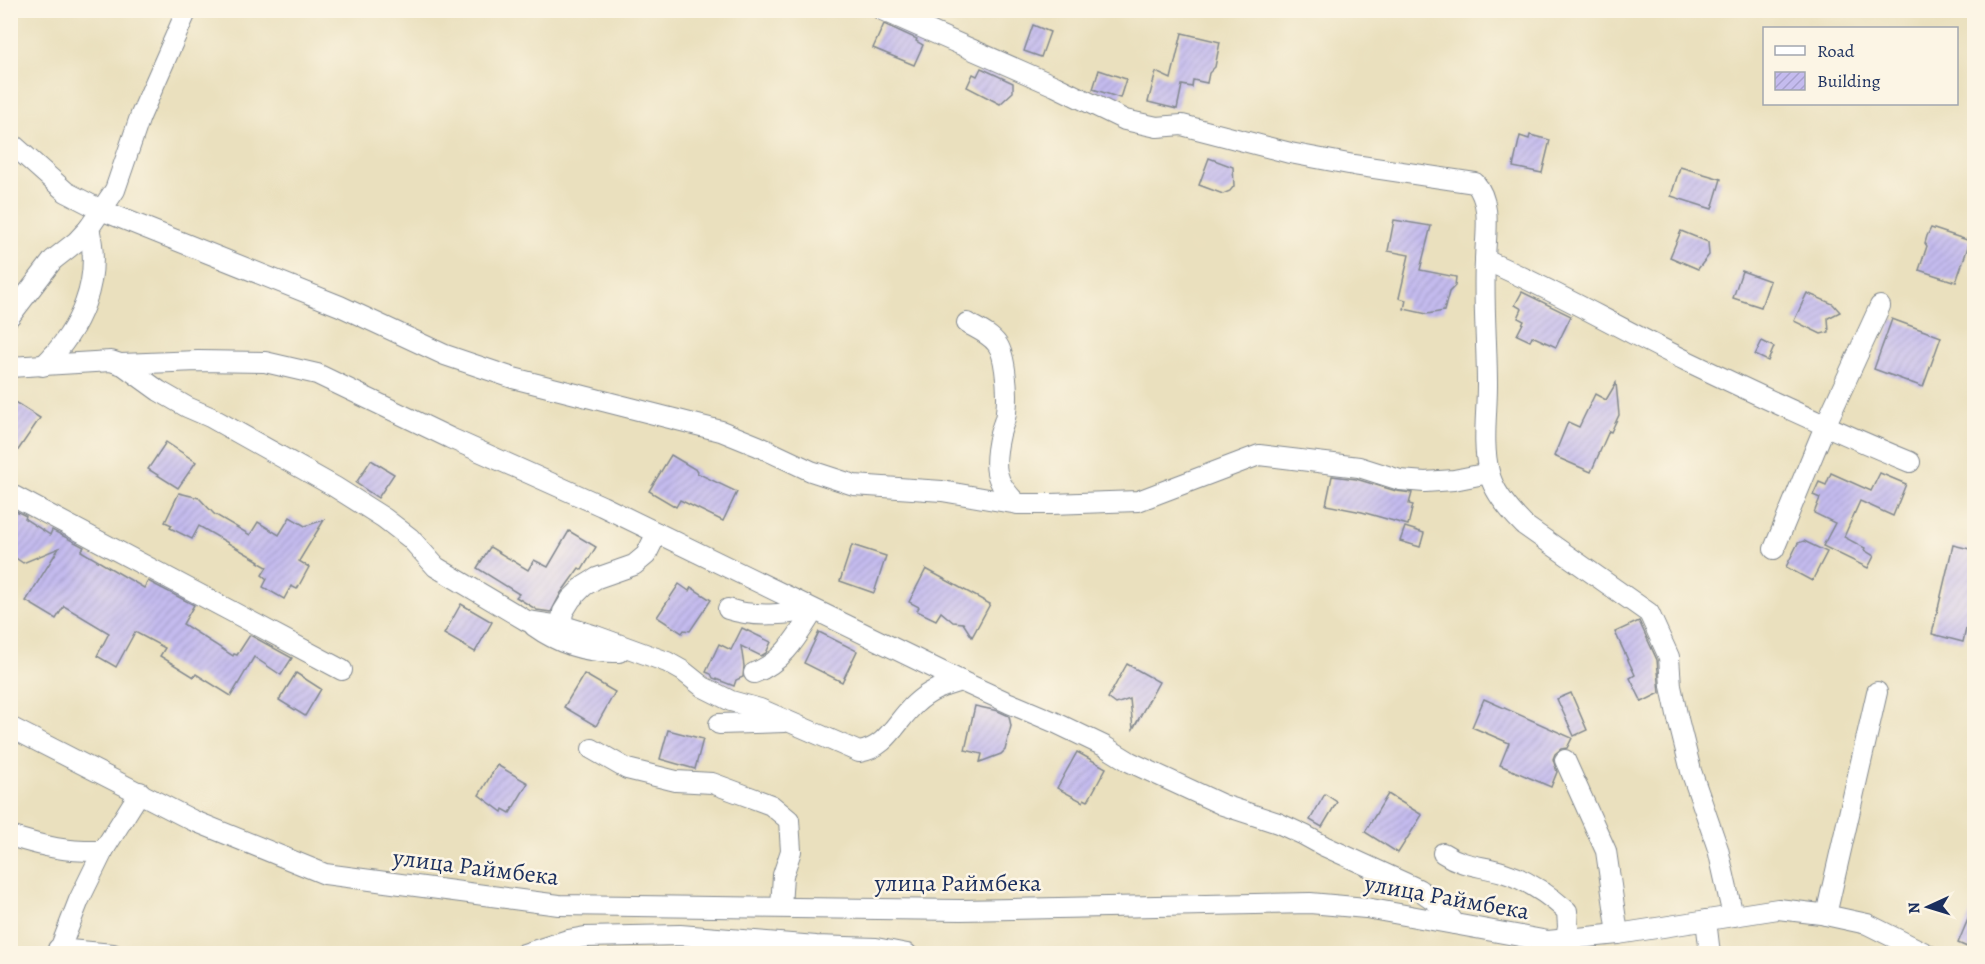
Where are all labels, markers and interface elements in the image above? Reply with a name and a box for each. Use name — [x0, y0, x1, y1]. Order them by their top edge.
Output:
legend — [1763, 27, 1958, 105]
text: Road — [1817, 39, 1855, 63]
text: Building — [1817, 69, 1881, 93]
street label: улица Раймбека — [390, 841, 561, 893]
street label: улица Раймбека — [874, 867, 1041, 899]
street label: улица Раймбека — [1361, 867, 1532, 927]
north arrow — [1898, 877, 1958, 937]
text: N — [1903, 901, 1925, 915]

